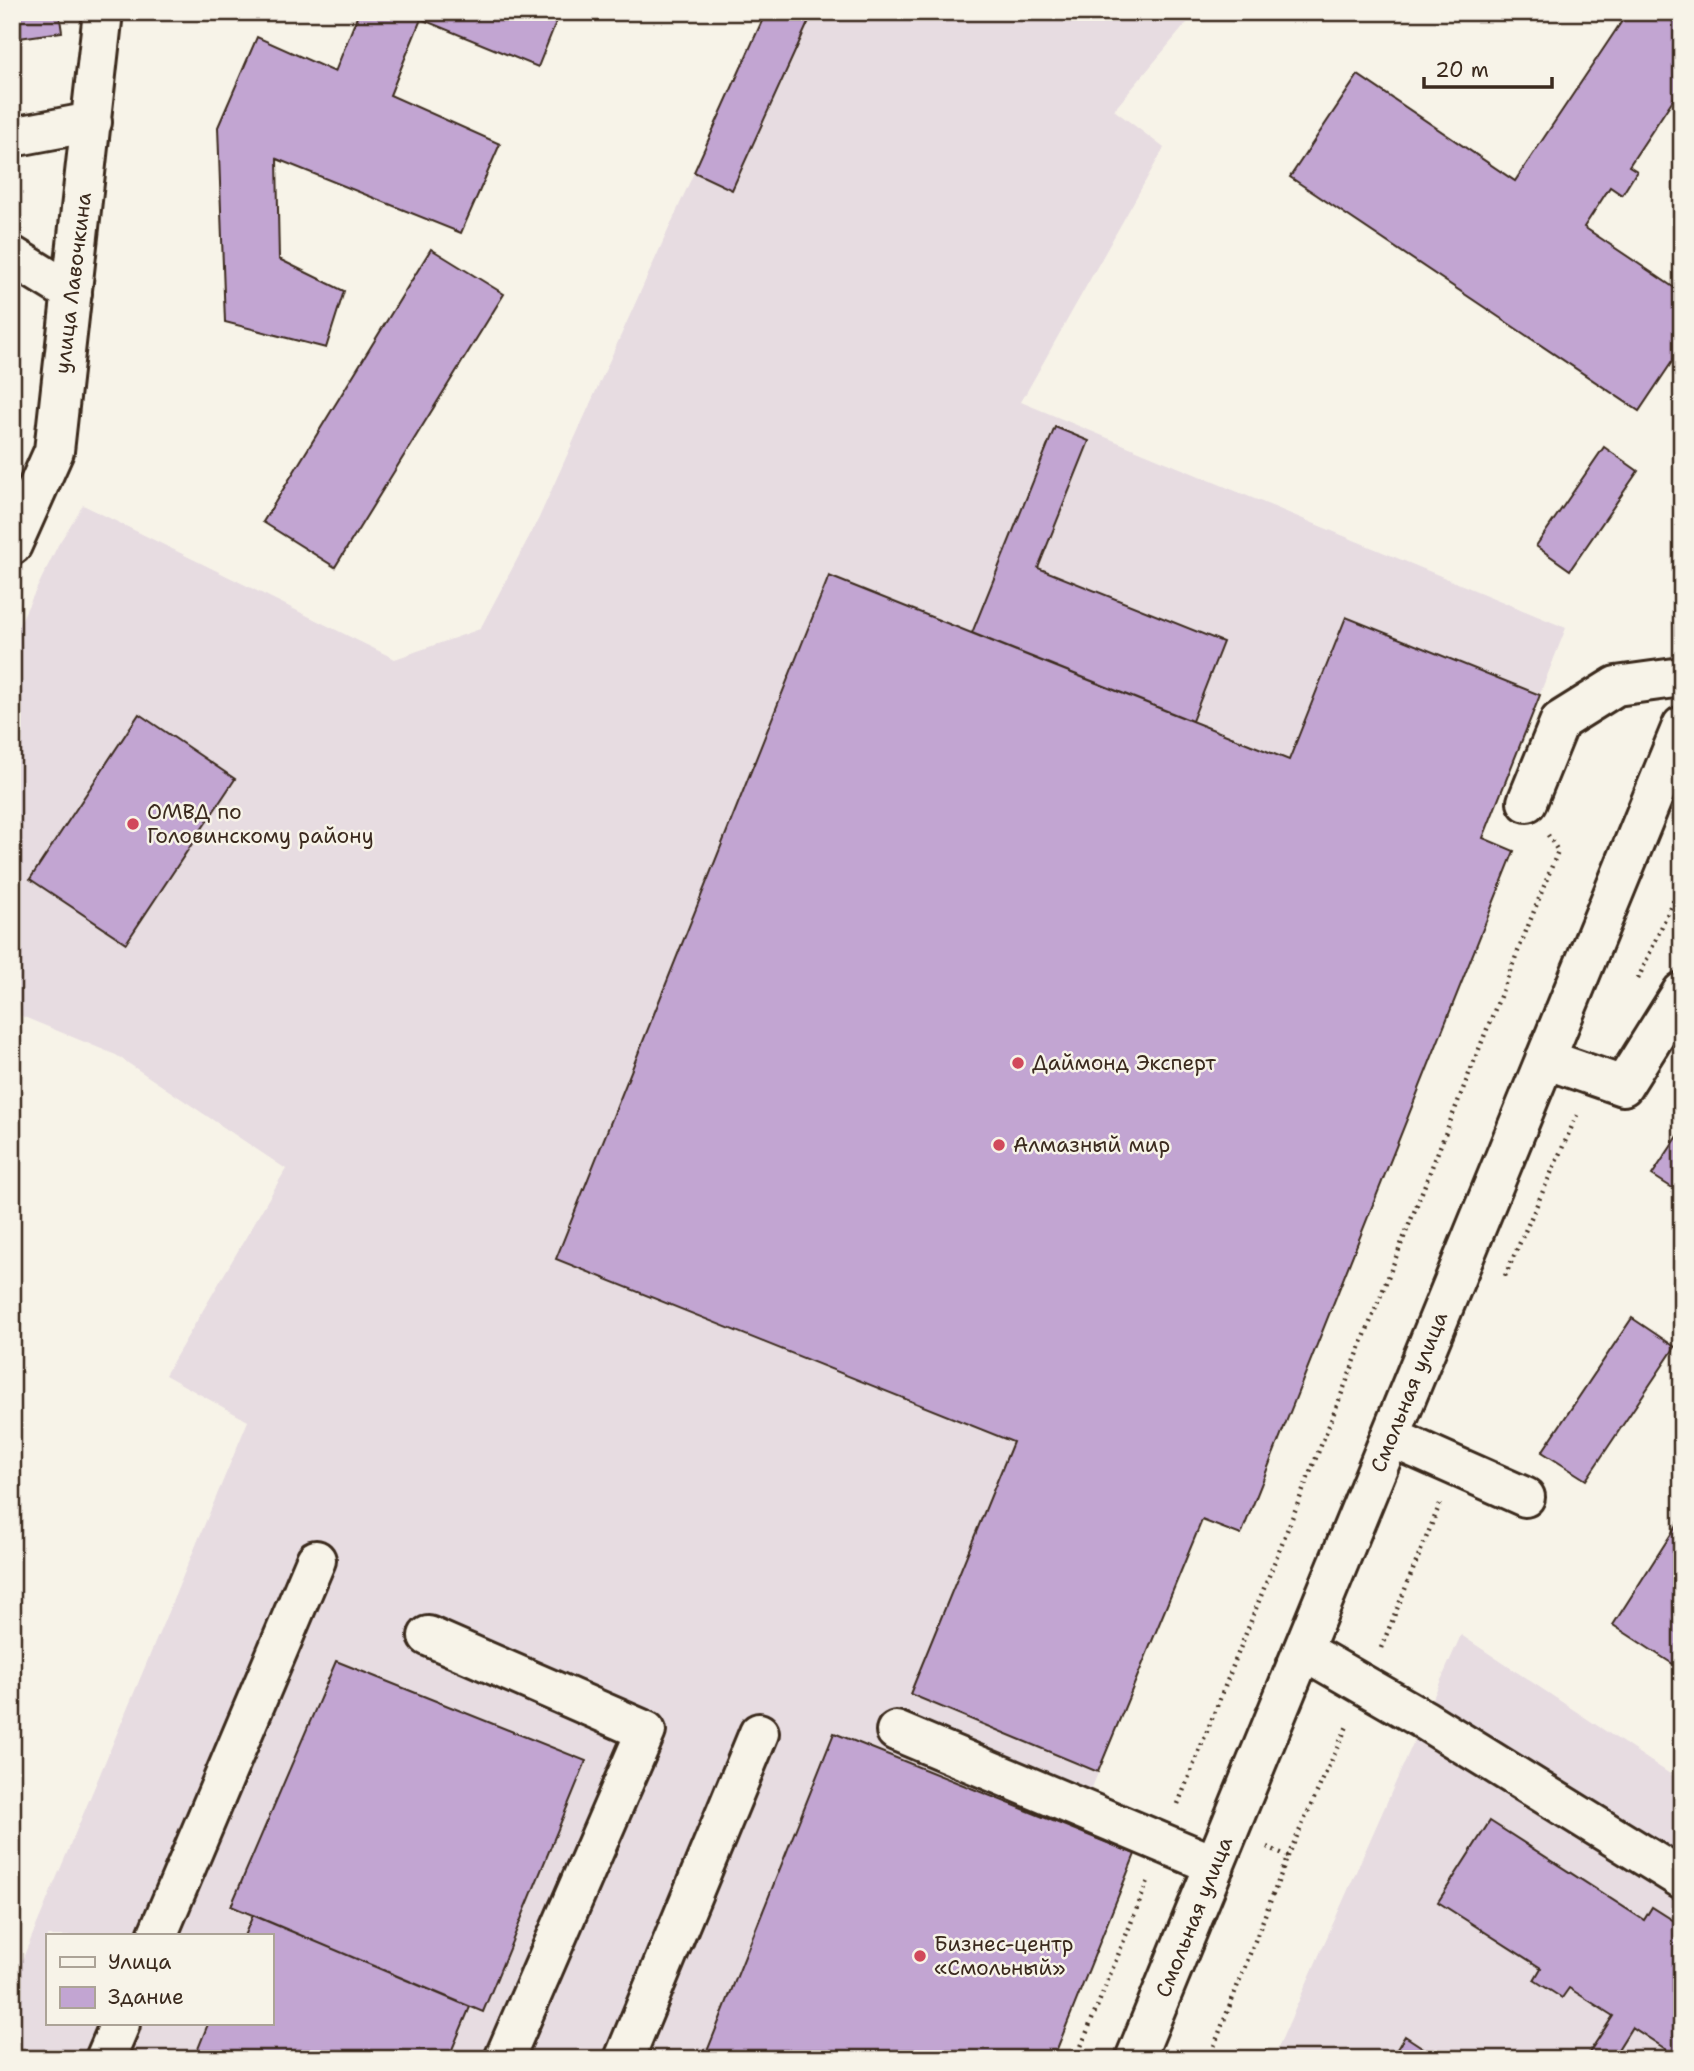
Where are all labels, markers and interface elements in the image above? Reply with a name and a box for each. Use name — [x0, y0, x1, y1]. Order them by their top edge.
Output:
scale bar — [1424, 46, 1552, 90]
text: 20 m — [1435, 56, 1489, 84]
street label: улица Лавочкина — [48, 191, 98, 375]
place label: ОМВД по Головинскому району — [147, 798, 374, 850]
marker: ОМВД по Головинскому району — [125, 816, 141, 832]
place label: Даймонд Эксперт — [1032, 1049, 1216, 1077]
marker: Даймонд Эксперт — [1010, 1055, 1026, 1071]
place label: Алмазный мир — [1013, 1131, 1170, 1159]
marker: Алмазный мир — [991, 1137, 1007, 1153]
street label: Смольная улица — [1364, 1307, 1454, 1477]
street label: Смольная улица — [1149, 1832, 1239, 2002]
place label: Бизнес-центр «Смольный» — [934, 1930, 1074, 1982]
legend — [46, 1934, 273, 2025]
text: Улица — [108, 1948, 171, 1976]
marker: Бизнес-центр «Смольный» — [912, 1948, 928, 1964]
text: Здание — [108, 1983, 184, 2011]

